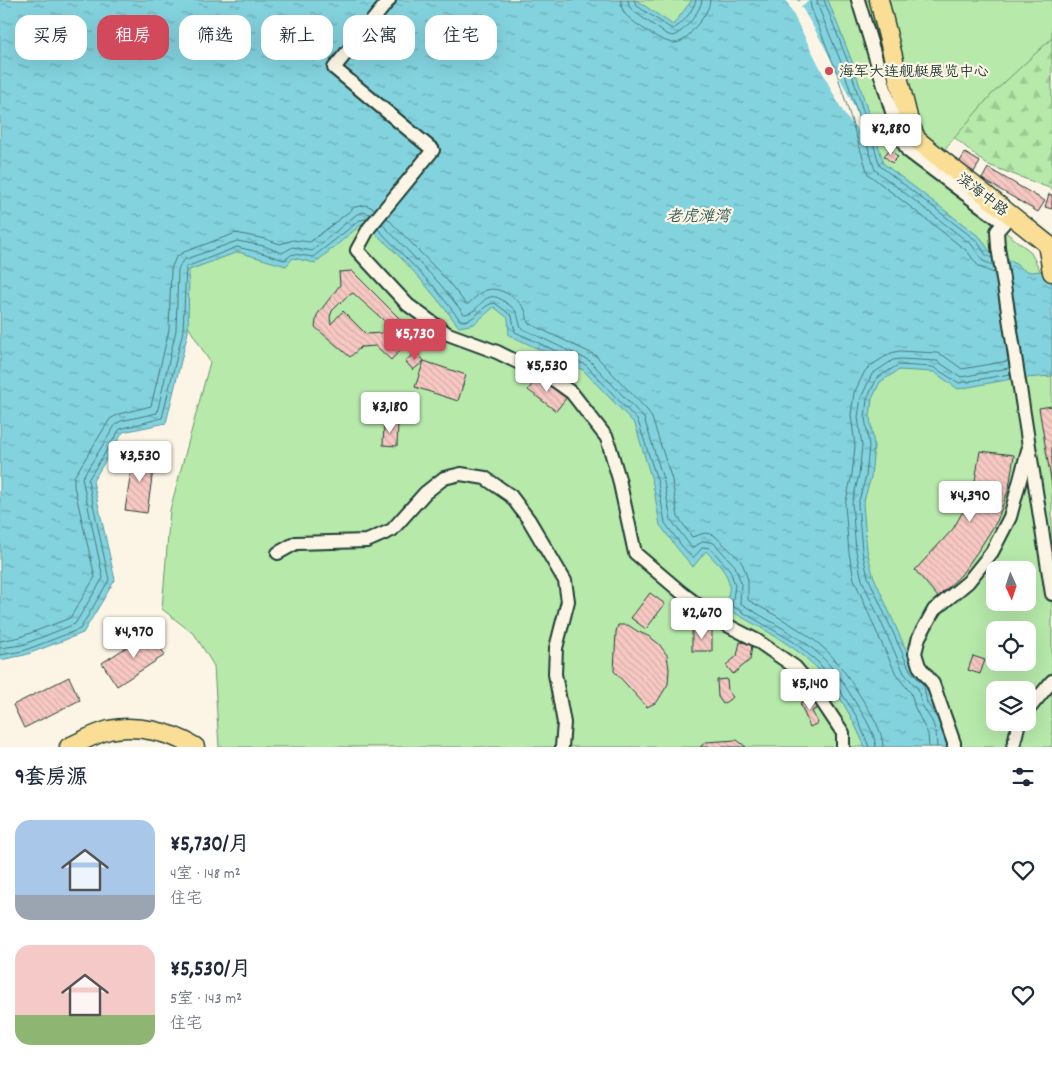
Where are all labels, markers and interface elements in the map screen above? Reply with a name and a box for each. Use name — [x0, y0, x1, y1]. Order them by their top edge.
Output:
chip: 买房 — [15, 15, 87, 60]
chip: 租房 — [97, 15, 169, 60]
chip: 筛选 — [179, 15, 251, 60]
chip: 新上 — [261, 15, 333, 60]
chip: 公寓 — [343, 15, 415, 60]
chip: 住宅 — [425, 15, 497, 60]
place label: 海军大连舰艇展览中心 — [839, 62, 989, 84]
marker: 海军大连舰艇展览中心 — [823, 65, 835, 77]
pin: ¥2,880 — [850, 114, 932, 156]
text: ¥2,880 — [871, 118, 911, 141]
street label: 滨海中路 — [951, 168, 1012, 223]
water label: 老虎滩湾 — [666, 206, 732, 229]
pin: ¥5,730 — [374, 318, 456, 361]
text: ¥5,730 — [395, 323, 435, 346]
pin: ¥5,530 — [506, 350, 588, 393]
text: ¥5,530 — [526, 355, 568, 378]
pin: ¥3,180 — [349, 392, 431, 434]
text: ¥3,180 — [372, 396, 408, 419]
pin: ¥3,530 — [99, 440, 181, 483]
text: ¥3,530 — [119, 445, 161, 468]
pin: ¥4,390 — [929, 480, 1011, 523]
text: ¥4,390 — [950, 485, 990, 508]
north arrow — [986, 561, 1036, 611]
map controls — [986, 561, 1036, 731]
pin: ¥2,670 — [661, 598, 743, 640]
text: ¥2,670 — [682, 602, 722, 625]
pin: ¥4,970 — [93, 616, 175, 659]
text: ¥4,970 — [114, 621, 154, 644]
button: locate — [986, 621, 1036, 671]
pin: ¥5,140 — [769, 668, 851, 711]
text: ¥5,140 — [791, 673, 829, 696]
button: layers — [986, 681, 1036, 731]
icon: filters — [1009, 763, 1037, 791]
text: 9套房源 — [15, 764, 88, 794]
text: ¥5,730/月 — [170, 831, 250, 861]
icon: home — [55, 840, 115, 900]
icon: heart — [1009, 856, 1037, 884]
text: 4室 · 148 m² — [170, 863, 241, 886]
text: 住宅 — [170, 888, 202, 911]
text: ¥5,530/月 — [170, 956, 251, 986]
icon: home — [55, 965, 115, 1025]
icon: heart — [1009, 981, 1037, 1009]
text: 5室 · 143 m² — [170, 988, 242, 1011]
text: 住宅 — [170, 1013, 202, 1036]

